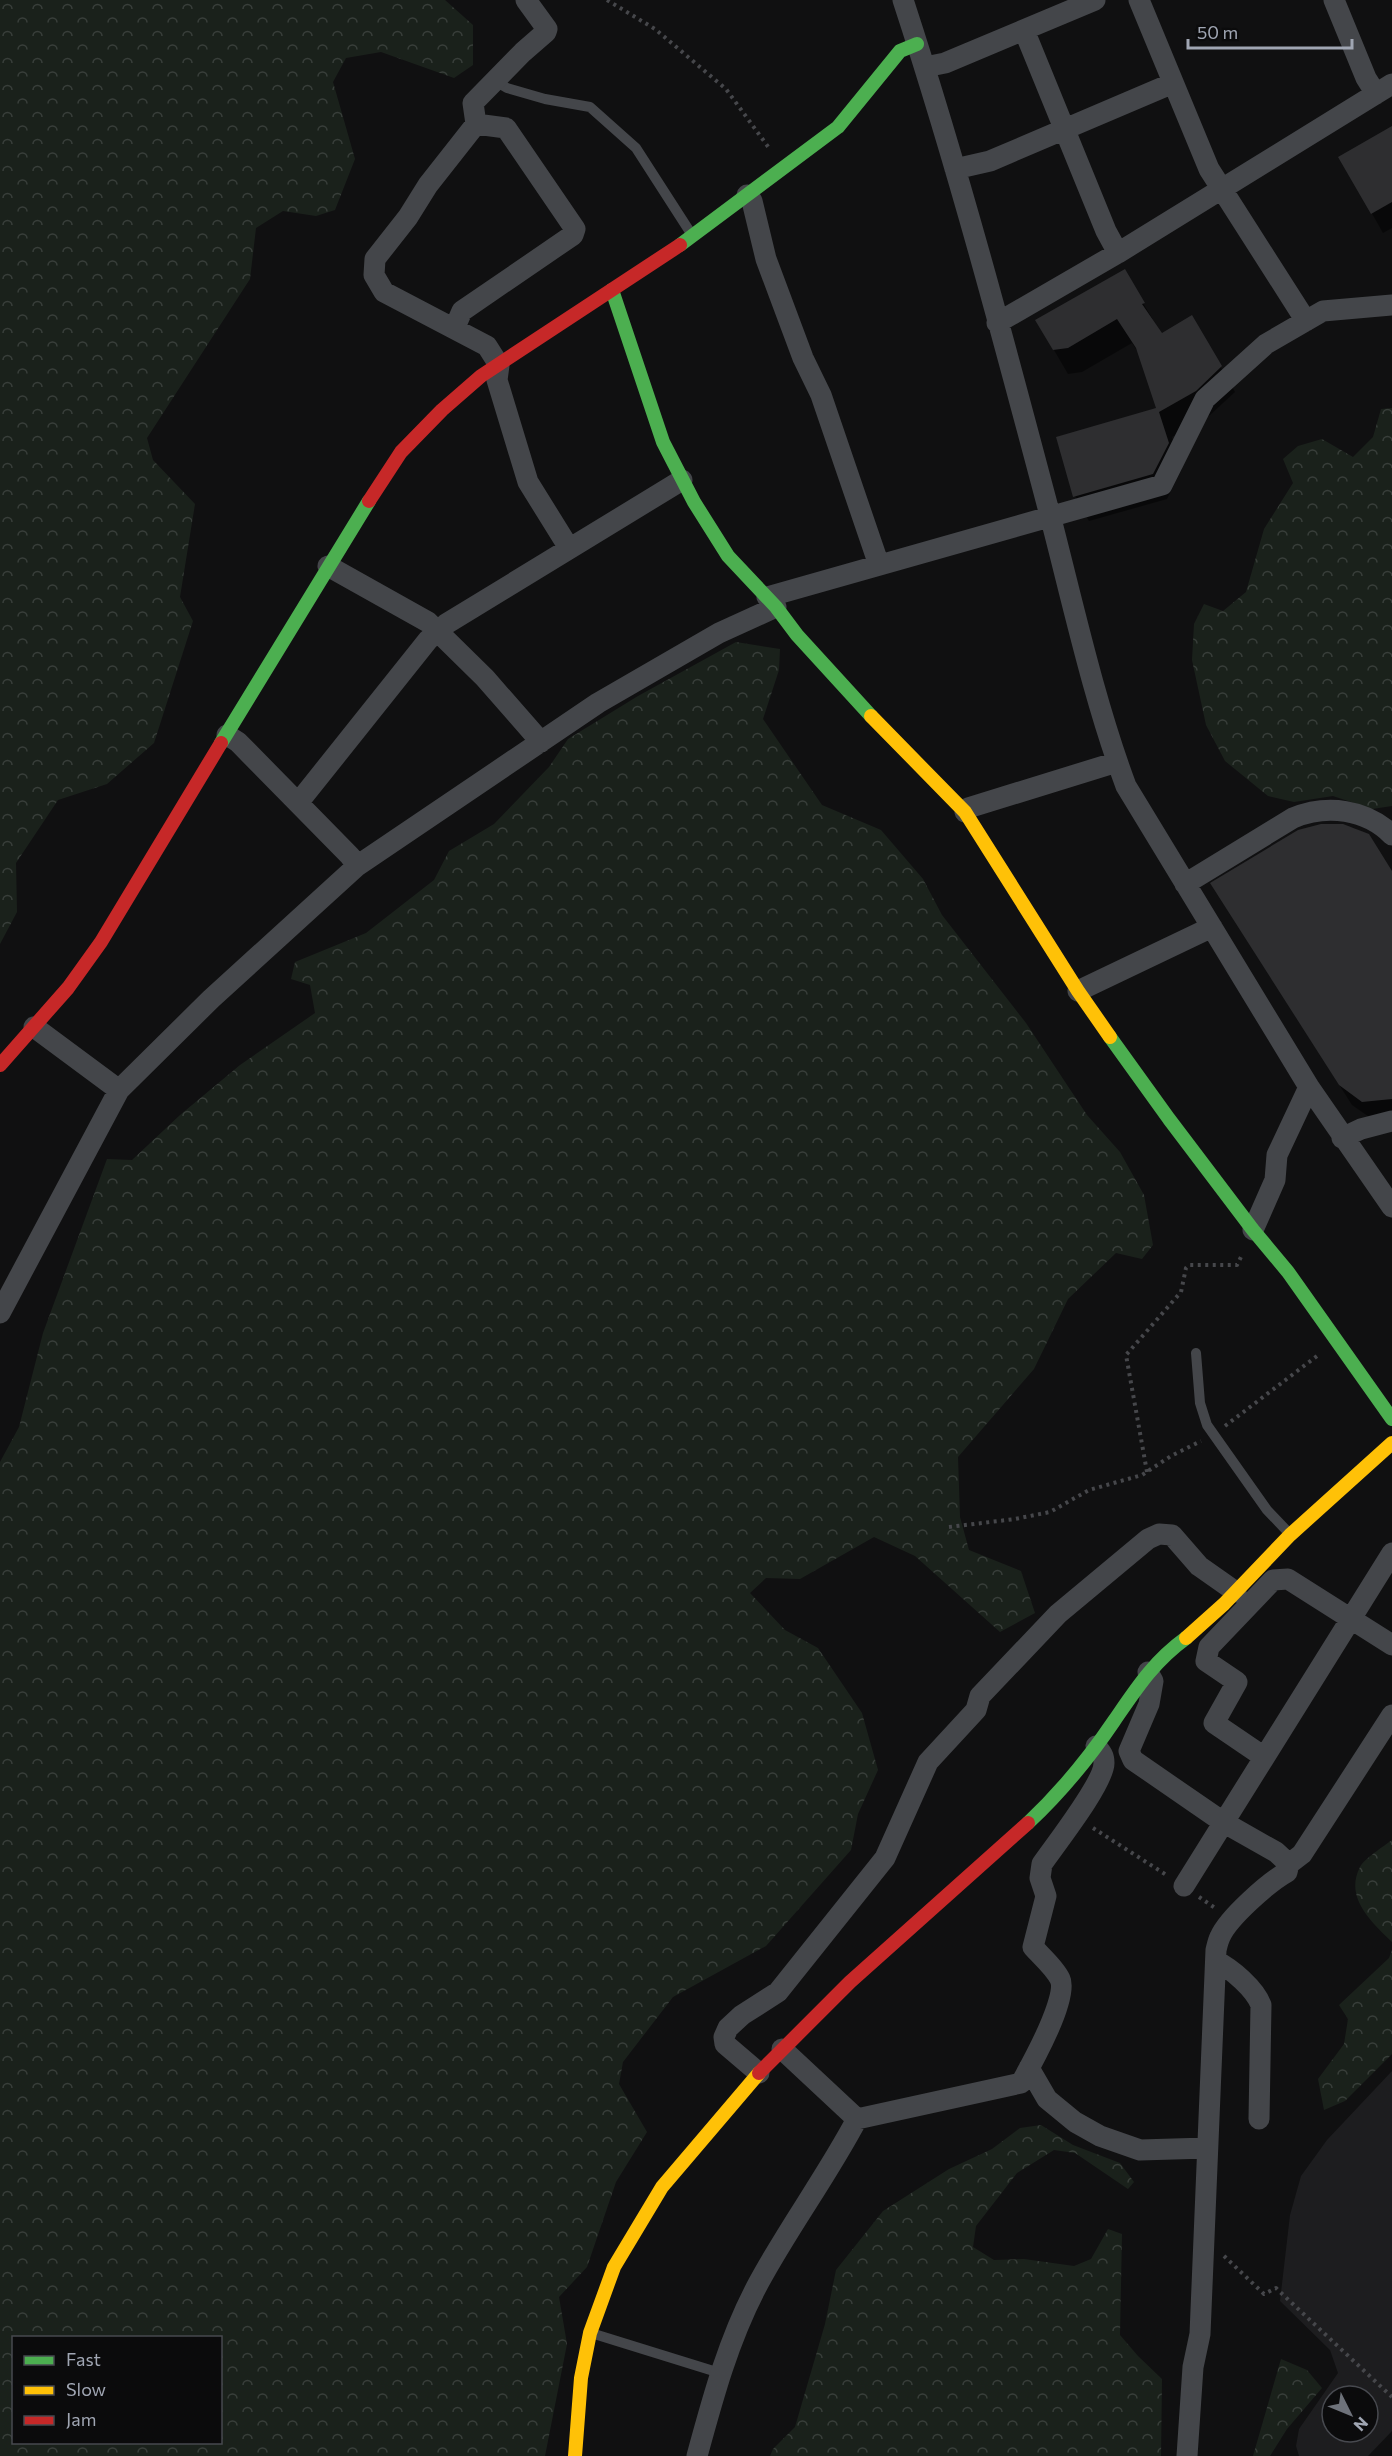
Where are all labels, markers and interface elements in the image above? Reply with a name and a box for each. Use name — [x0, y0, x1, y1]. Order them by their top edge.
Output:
scale bar — [1188, 12, 1352, 50]
text: 50 m — [1197, 21, 1238, 43]
legend — [12, 2336, 222, 2444]
text: Fast — [66, 2348, 101, 2370]
text: Slow — [66, 2378, 106, 2400]
north arrow — [1320, 2384, 1380, 2444]
text: Jam — [66, 2408, 96, 2430]
text: N — [1350, 2414, 1372, 2435]

